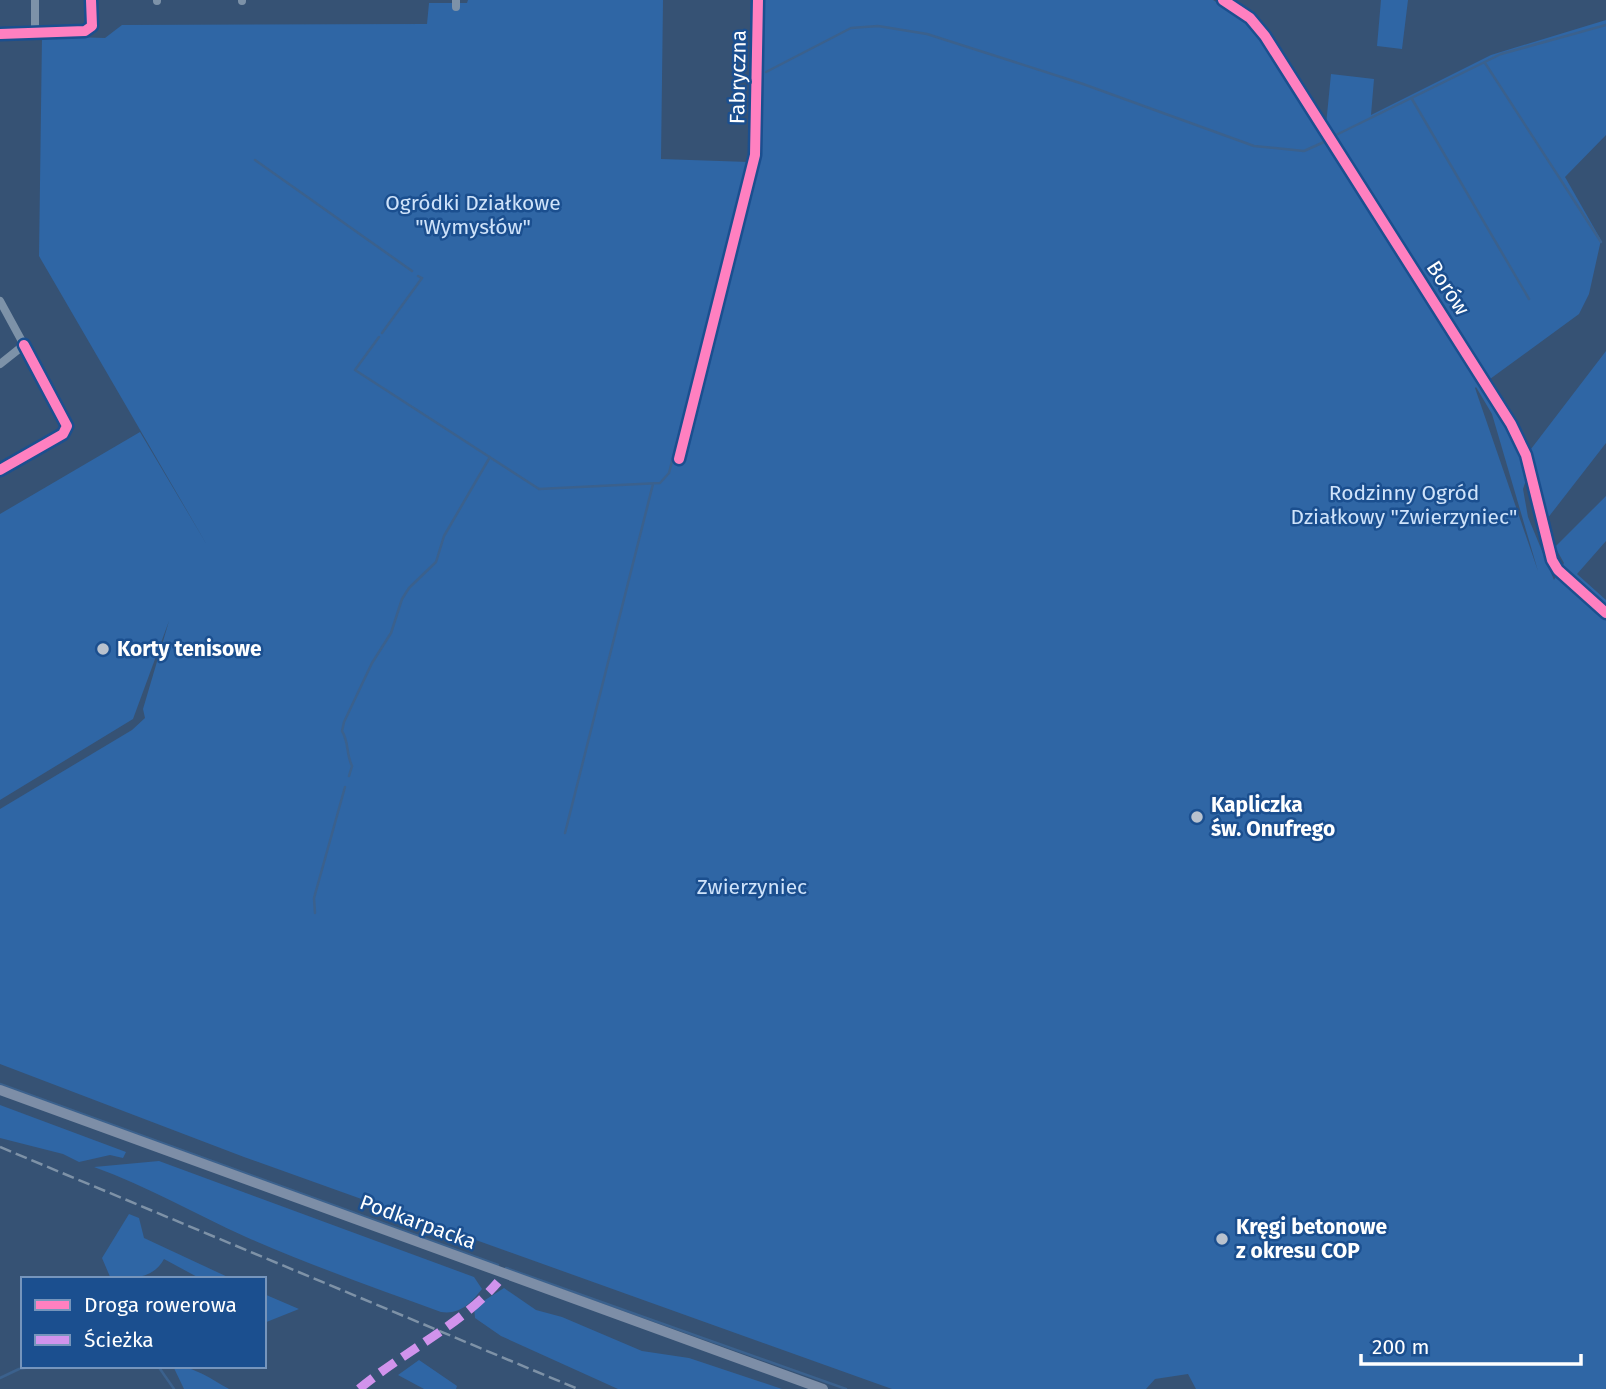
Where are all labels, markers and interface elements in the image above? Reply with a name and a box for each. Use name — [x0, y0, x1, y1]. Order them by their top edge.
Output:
street label: Fabryczna — [724, 30, 752, 124]
park label: Ogródki Działkowe "Wymysłów" — [385, 190, 561, 240]
street label: Borów — [1421, 256, 1475, 320]
park label: Rodzinny Ogród Działkowy "Zwierzyniec" — [1291, 480, 1517, 530]
place label: Korty tenisowe — [117, 636, 262, 662]
marker: Korty tenisowe — [95, 641, 111, 657]
place label: Kapliczka św. Onufrego — [1211, 792, 1335, 842]
marker: Kapliczka św. Onufrego — [1189, 809, 1205, 825]
park label: Zwierzyniec — [697, 874, 807, 900]
street label: Podkarpacka — [356, 1189, 480, 1255]
place label: Kręgi betonowe z okresu COP — [1236, 1214, 1387, 1264]
marker: Kręgi betonowe z okresu COP — [1214, 1231, 1230, 1247]
legend — [21, 1277, 266, 1368]
text: Droga rowerowa — [84, 1292, 237, 1318]
scale bar — [1361, 1322, 1582, 1366]
text: Ścieżka — [84, 1327, 154, 1353]
text: 200 m — [1372, 1334, 1429, 1360]

